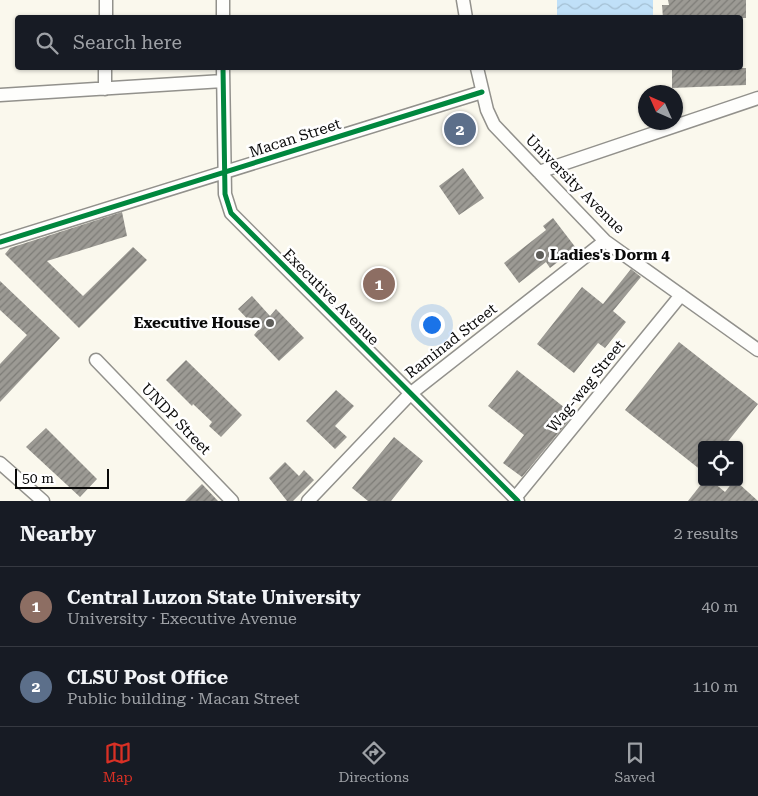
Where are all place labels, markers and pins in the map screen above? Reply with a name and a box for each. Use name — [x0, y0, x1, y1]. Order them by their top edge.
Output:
pin: 2 — [444, 110, 476, 148]
place label: Ladies's Dorm 4 — [550, 246, 670, 264]
marker: Ladies's Dorm 4 — [534, 249, 546, 261]
pin: 1 — [363, 265, 395, 303]
place label: Executive House — [134, 314, 260, 332]
marker: Executive House — [264, 317, 276, 329]

